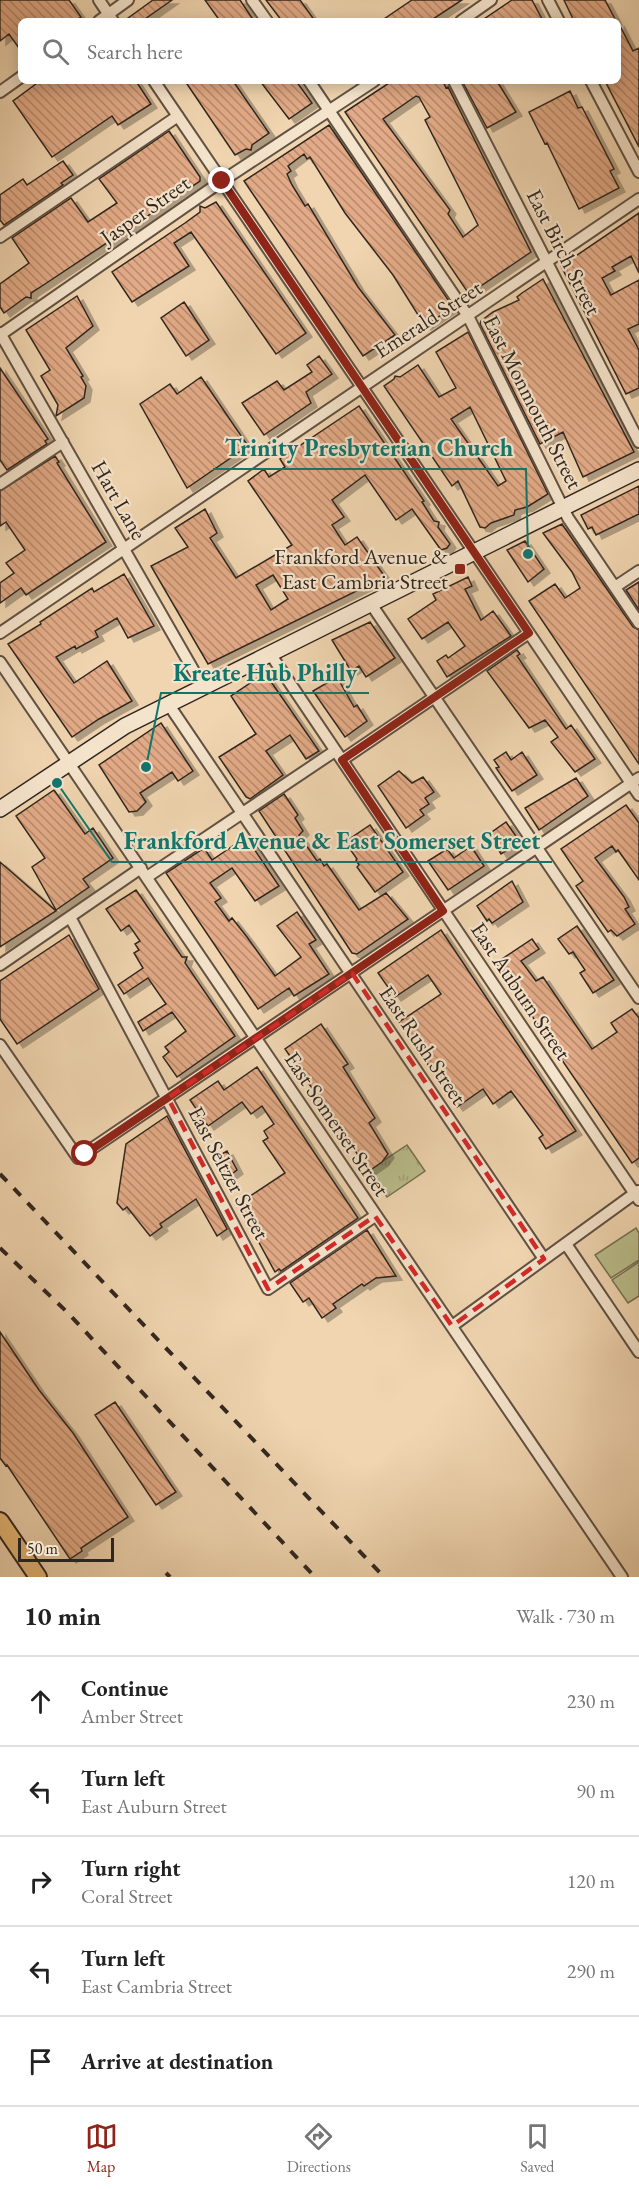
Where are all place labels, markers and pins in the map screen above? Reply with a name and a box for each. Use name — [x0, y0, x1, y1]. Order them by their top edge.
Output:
callout: Trinity Presbyterian Church — [213, 427, 526, 469]
place label: Frankford Avenue & East Cambria Street — [274, 542, 448, 596]
marker: Frankford Avenue & East Cambria Street — [453, 562, 467, 576]
callout: Kreate Hub Philly — [161, 651, 369, 693]
callout: Frankford Avenue & East Somerset Street — [112, 820, 552, 862]

